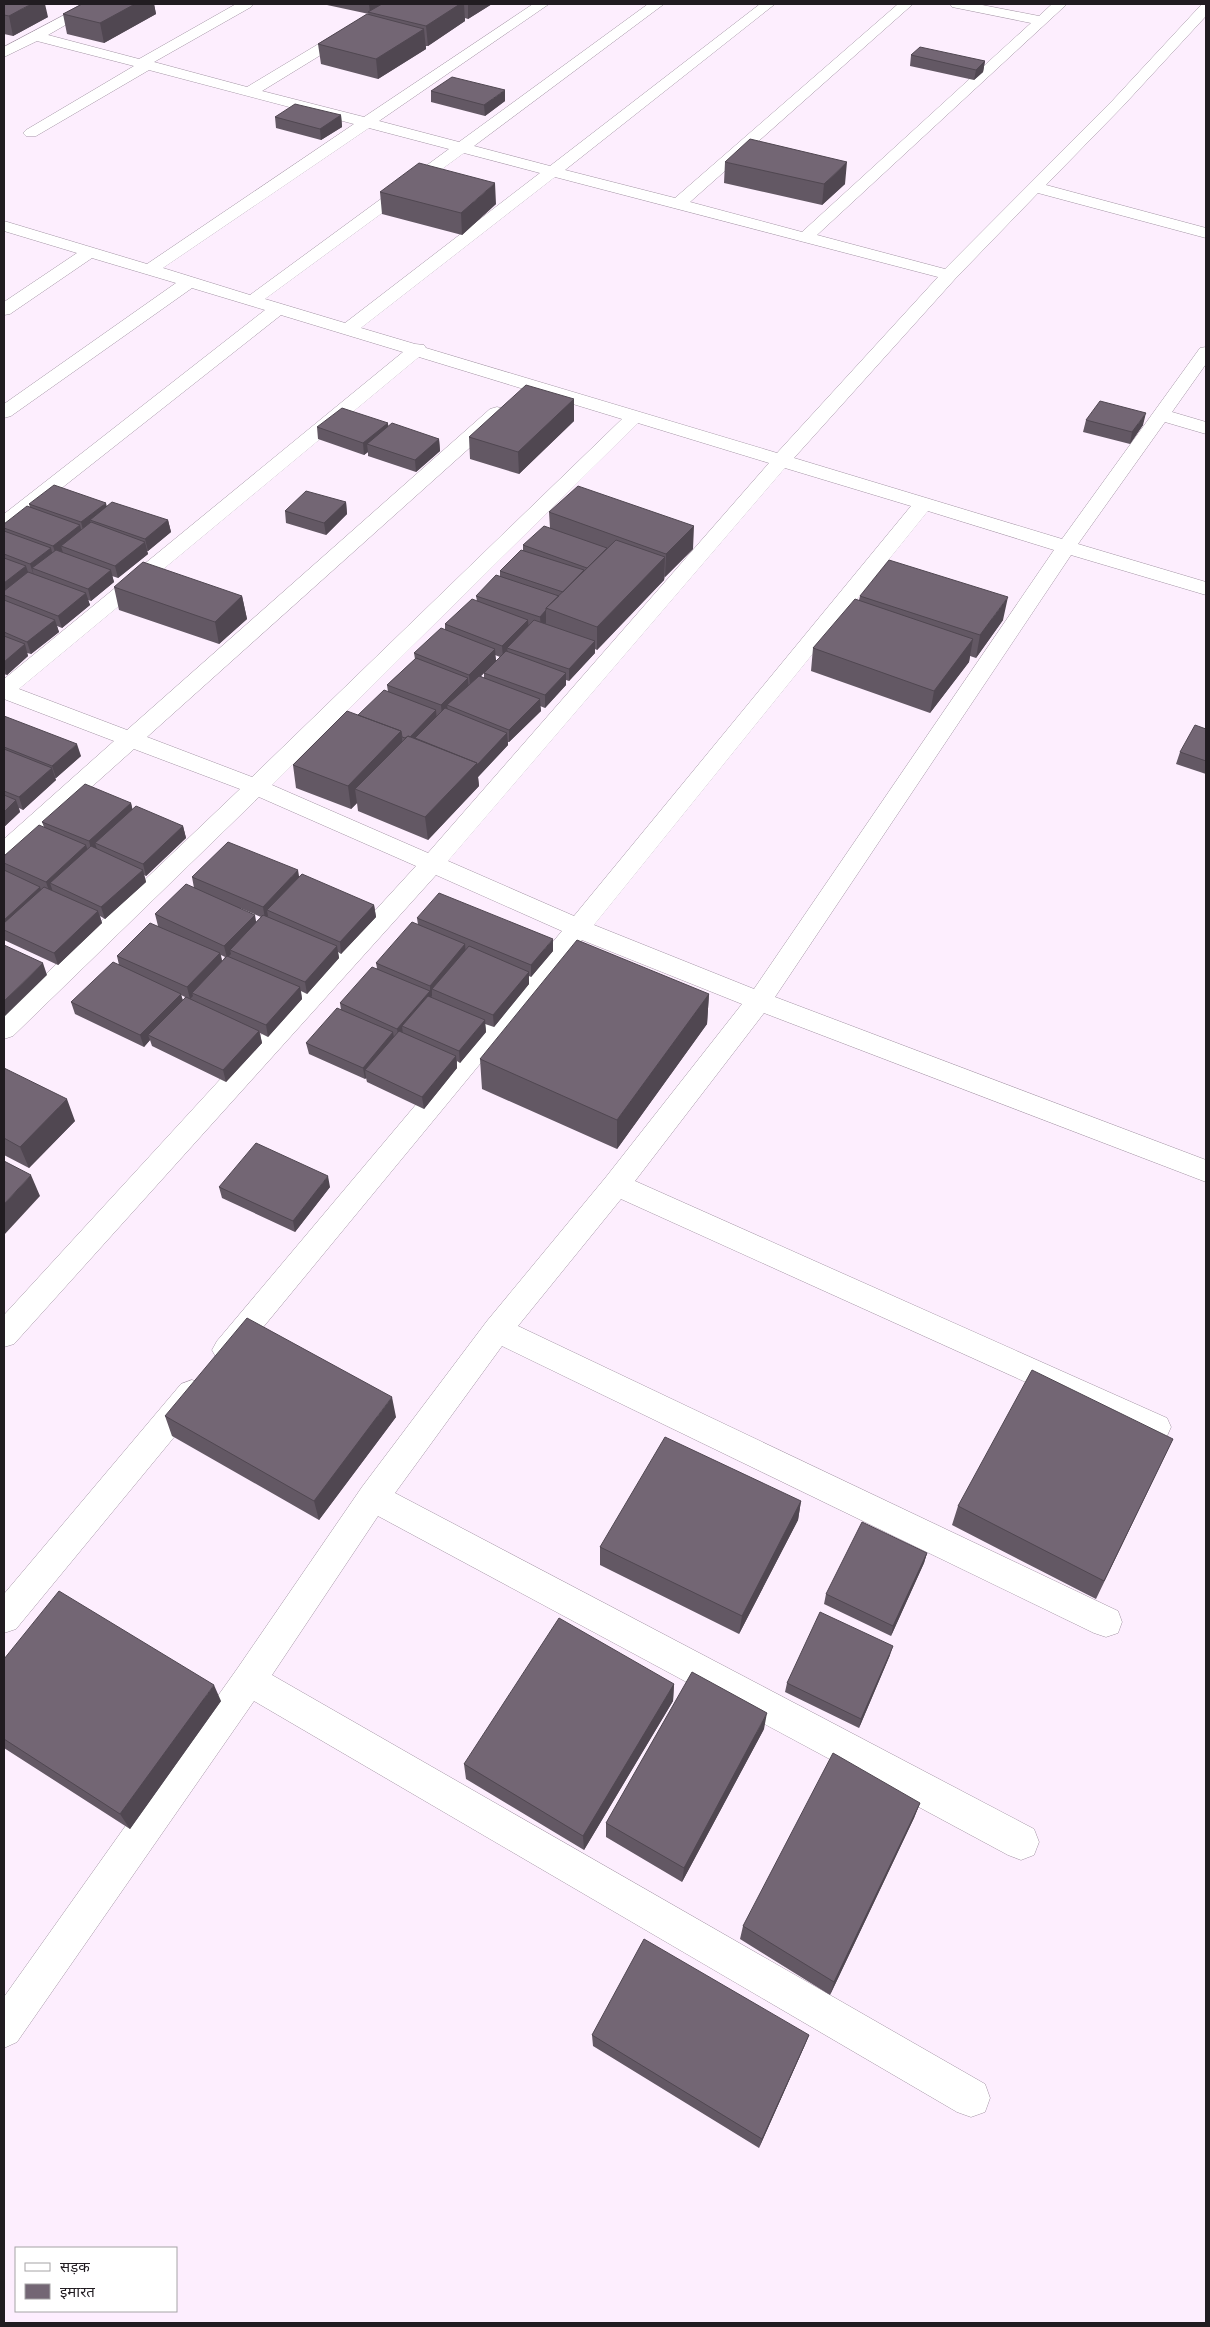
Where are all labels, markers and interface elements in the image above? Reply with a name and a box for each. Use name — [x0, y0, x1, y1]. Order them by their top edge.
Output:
legend — [15, 2247, 178, 2312]
text: सड़क — [60, 2257, 90, 2275]
text: इमारत — [60, 2282, 95, 2300]

